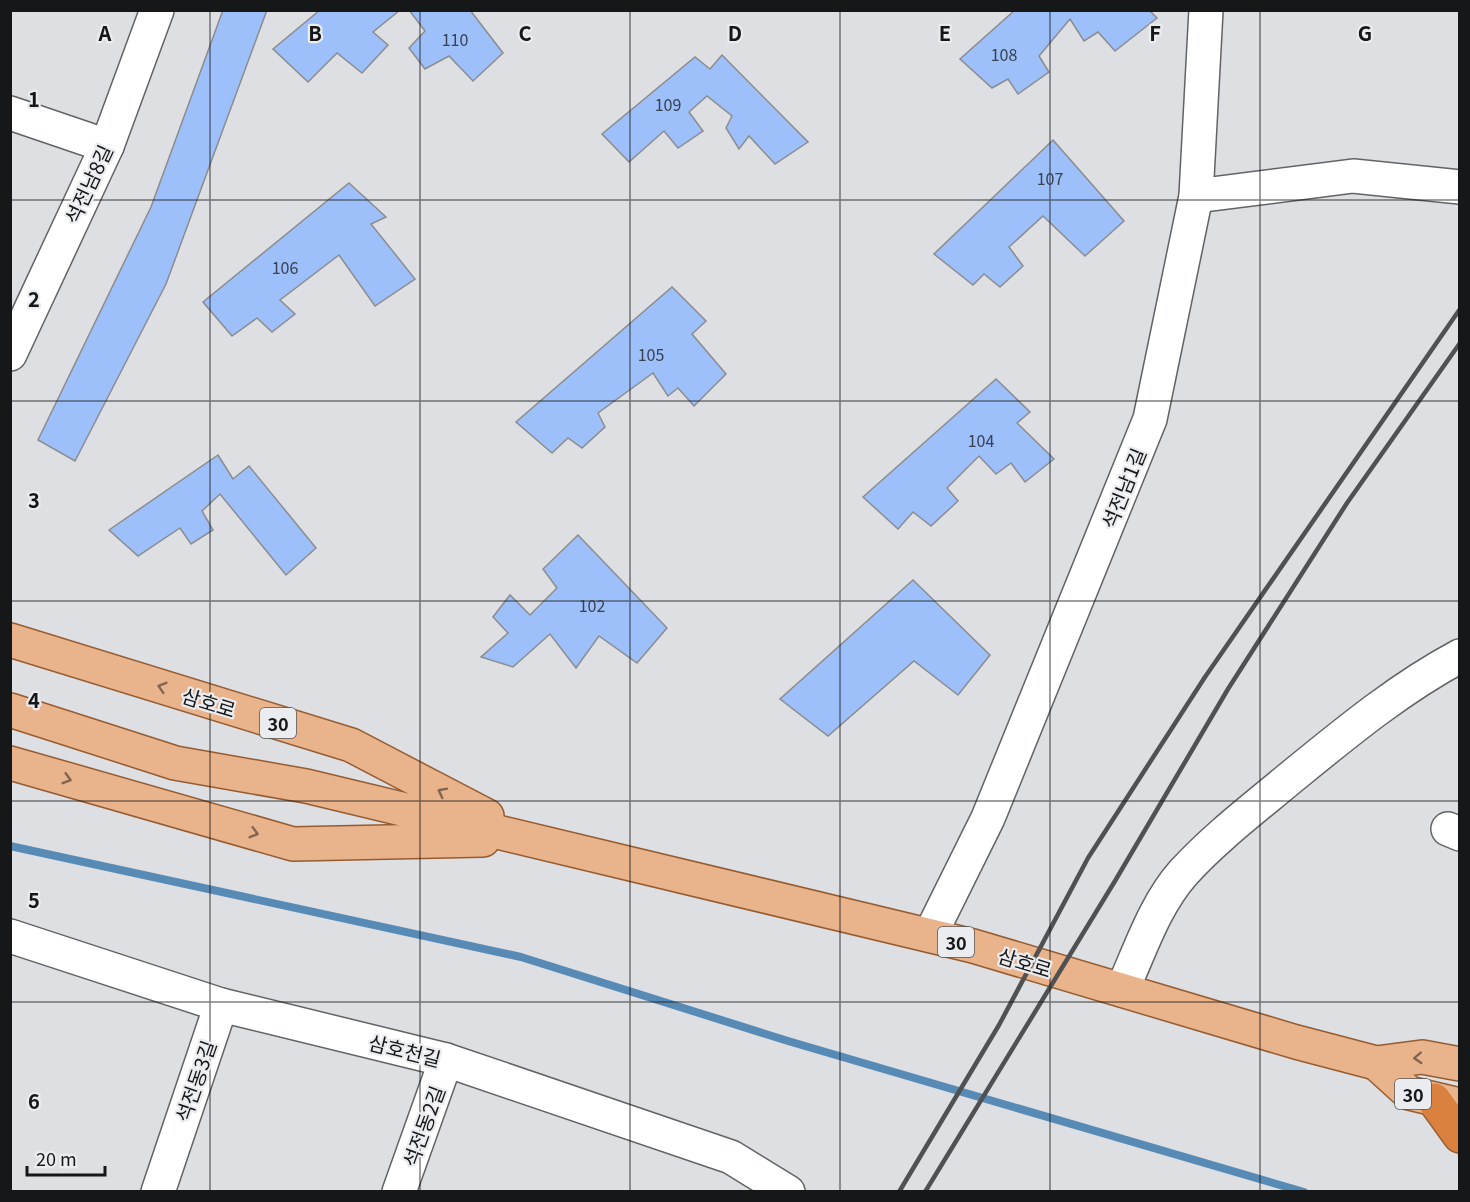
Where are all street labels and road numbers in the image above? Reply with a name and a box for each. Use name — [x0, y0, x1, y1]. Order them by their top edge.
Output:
street label: 석전남8길 — [57, 139, 119, 229]
street label: 석전남1길 — [1094, 443, 1152, 533]
street label: 삼호로 — [178, 680, 240, 724]
road number: 30 — [260, 708, 296, 738]
road number: 30 — [938, 927, 974, 957]
street label: 삼호로 — [994, 940, 1056, 984]
street label: 삼호천길 — [366, 1027, 444, 1073]
street label: 석전동3길 — [168, 1036, 222, 1126]
road number: 30 — [1395, 1079, 1431, 1109]
street label: 석전동2길 — [395, 1081, 451, 1171]

